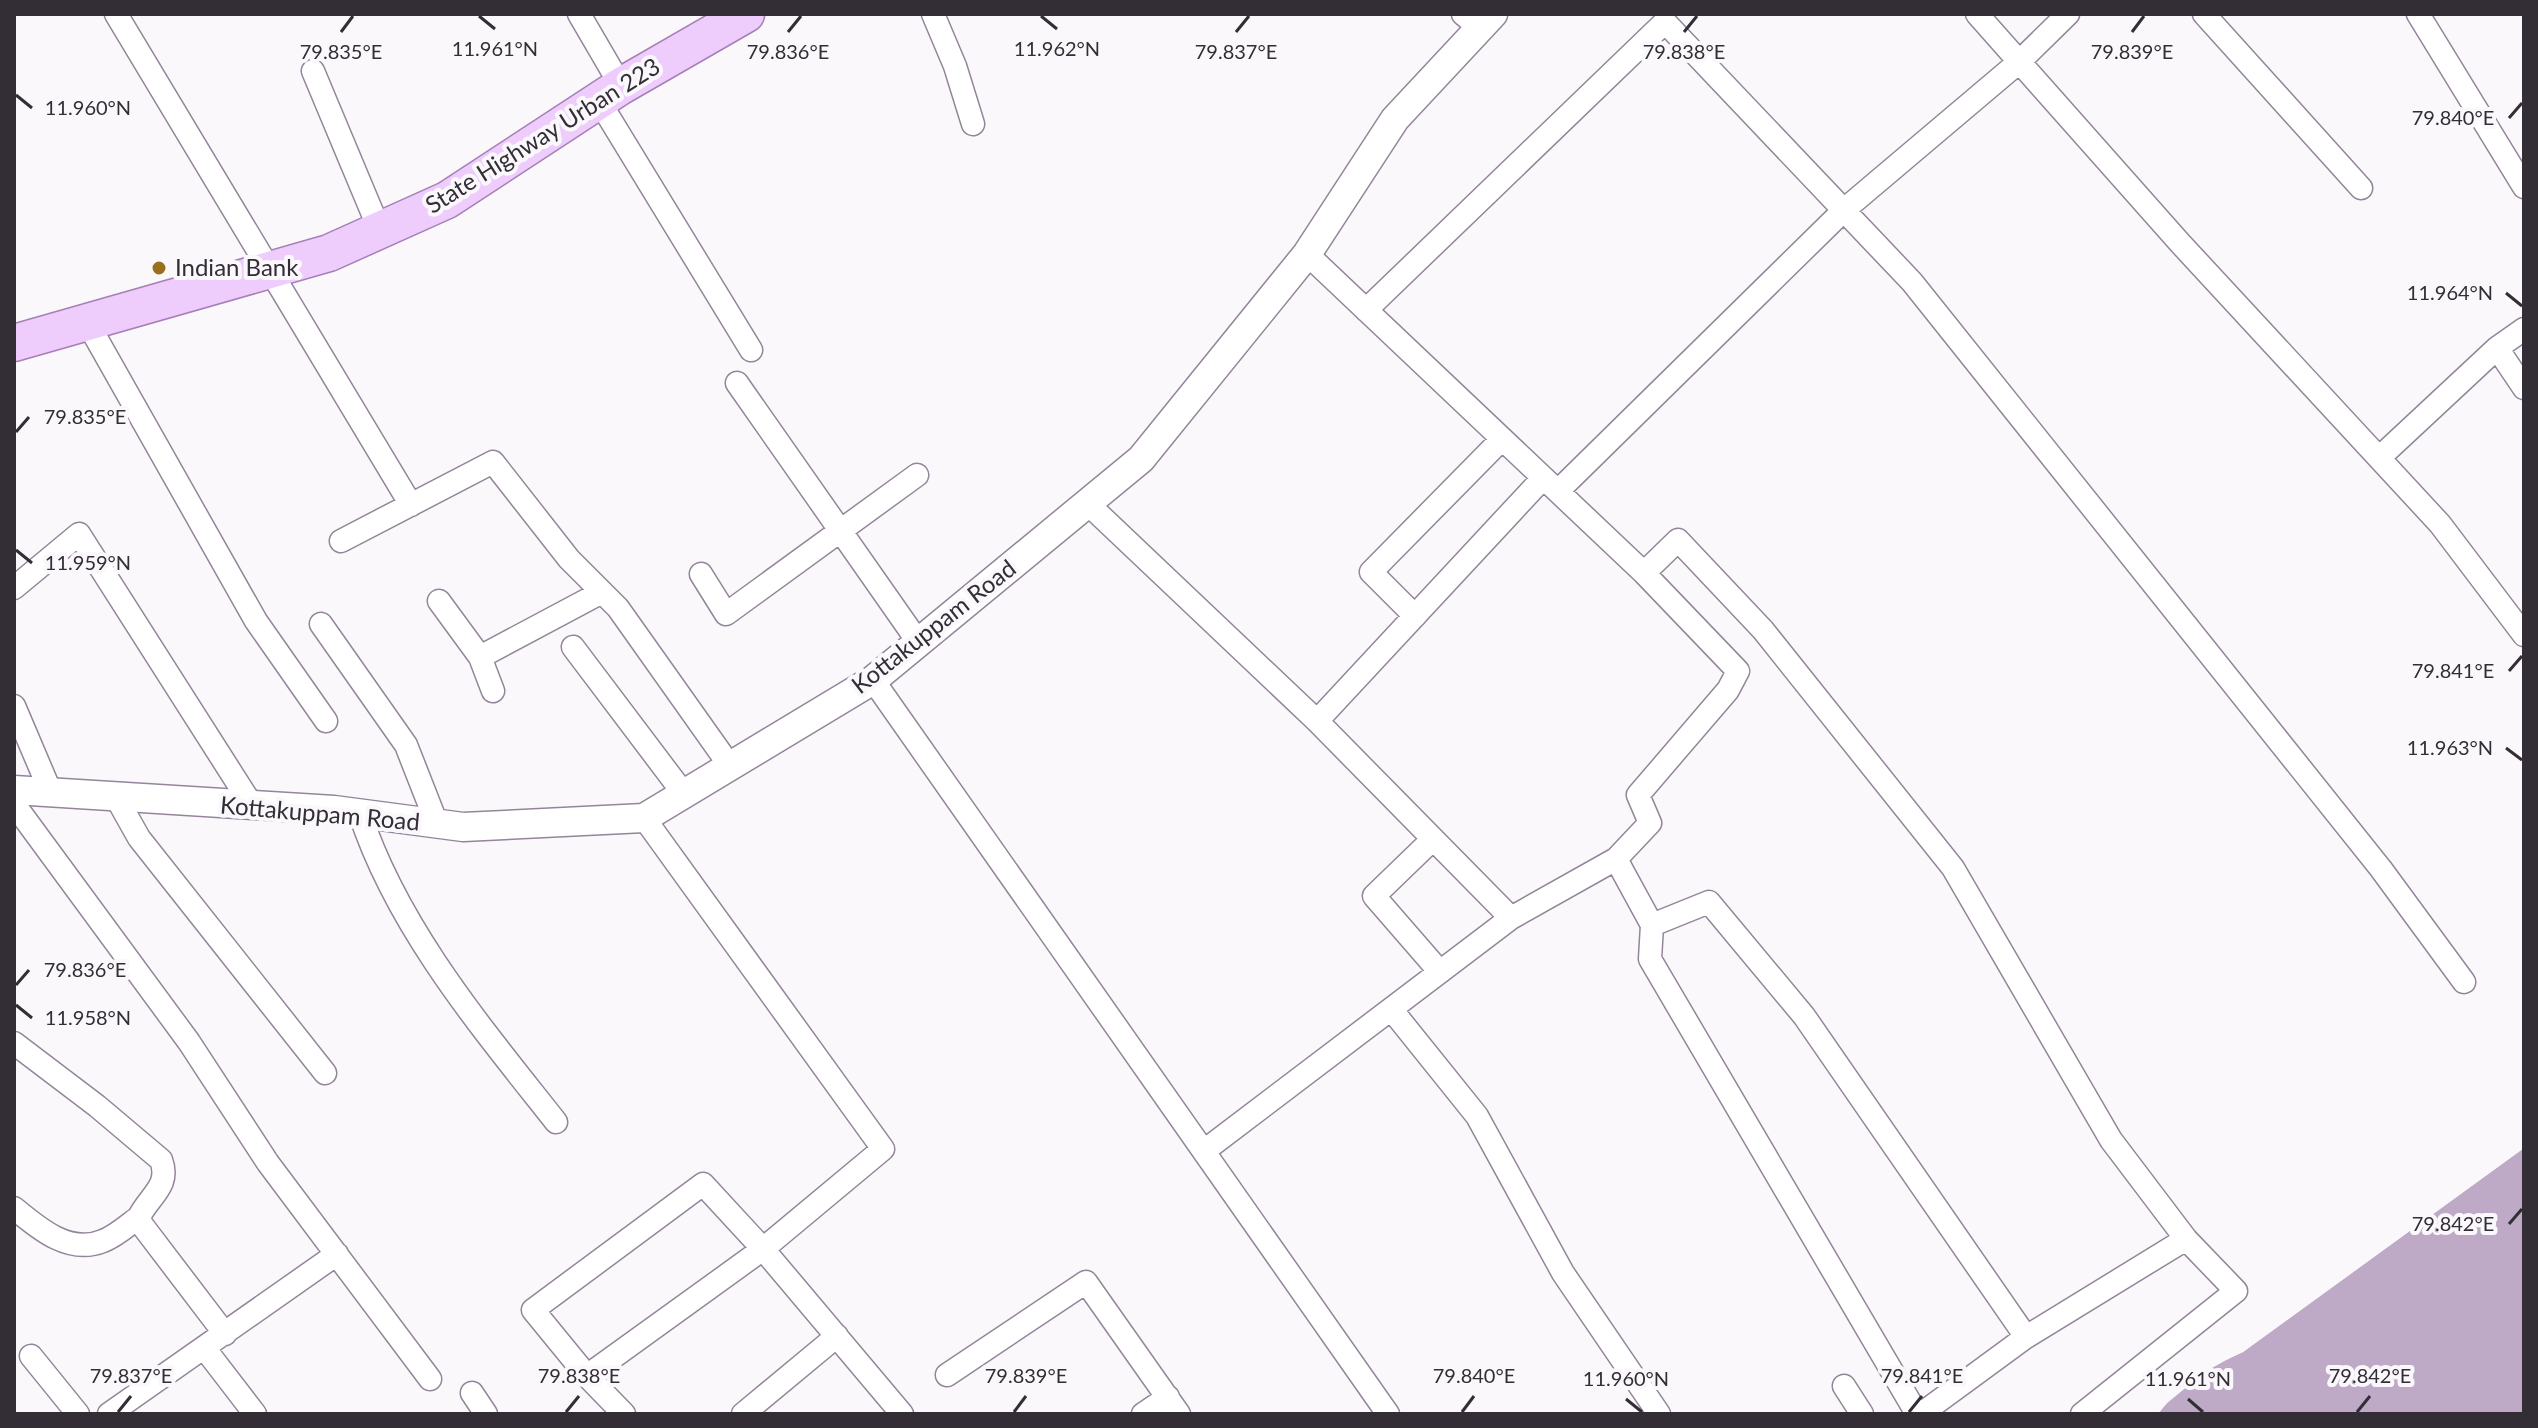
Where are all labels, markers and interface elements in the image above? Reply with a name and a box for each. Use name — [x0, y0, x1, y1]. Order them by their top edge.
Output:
text: 11.961°N — [452, 36, 538, 60]
text: 11.962°N — [1014, 36, 1100, 60]
text: 79.835°E — [300, 39, 382, 63]
text: 79.836°E — [747, 39, 829, 63]
text: 79.837°E — [1195, 39, 1277, 63]
text: 79.838°E — [1643, 39, 1725, 63]
text: 79.839°E — [2091, 39, 2173, 63]
street label: State Highway Urban 223 — [420, 51, 665, 219]
text: 11.960°N — [45, 95, 131, 119]
text: 79.840°E — [2412, 105, 2494, 129]
place label: Indian Bank — [175, 252, 299, 281]
marker: Indian Bank — [150, 259, 168, 277]
text: 11.964°N — [2407, 280, 2493, 304]
text: 79.835°E — [44, 404, 126, 428]
text: 11.959°N — [45, 550, 131, 574]
street label: Kottakuppam Road — [845, 553, 1021, 699]
text: 79.841°E — [2412, 658, 2494, 682]
text: 11.963°N — [2407, 735, 2493, 759]
street label: Kottakuppam Road — [219, 789, 421, 836]
text: 79.836°E — [44, 957, 126, 981]
text: 11.958°N — [45, 1005, 131, 1029]
text: 79.842°E — [2412, 1211, 2494, 1235]
text: 79.837°E — [90, 1363, 172, 1387]
text: 79.838°E — [538, 1363, 620, 1387]
text: 79.839°E — [985, 1363, 1067, 1387]
text: 79.840°E — [1433, 1363, 1515, 1387]
text: 79.841°E — [1881, 1363, 1963, 1387]
text: 79.842°E — [2329, 1363, 2411, 1387]
text: 11.960°N — [1583, 1366, 1669, 1390]
text: 11.961°N — [2145, 1366, 2231, 1390]

